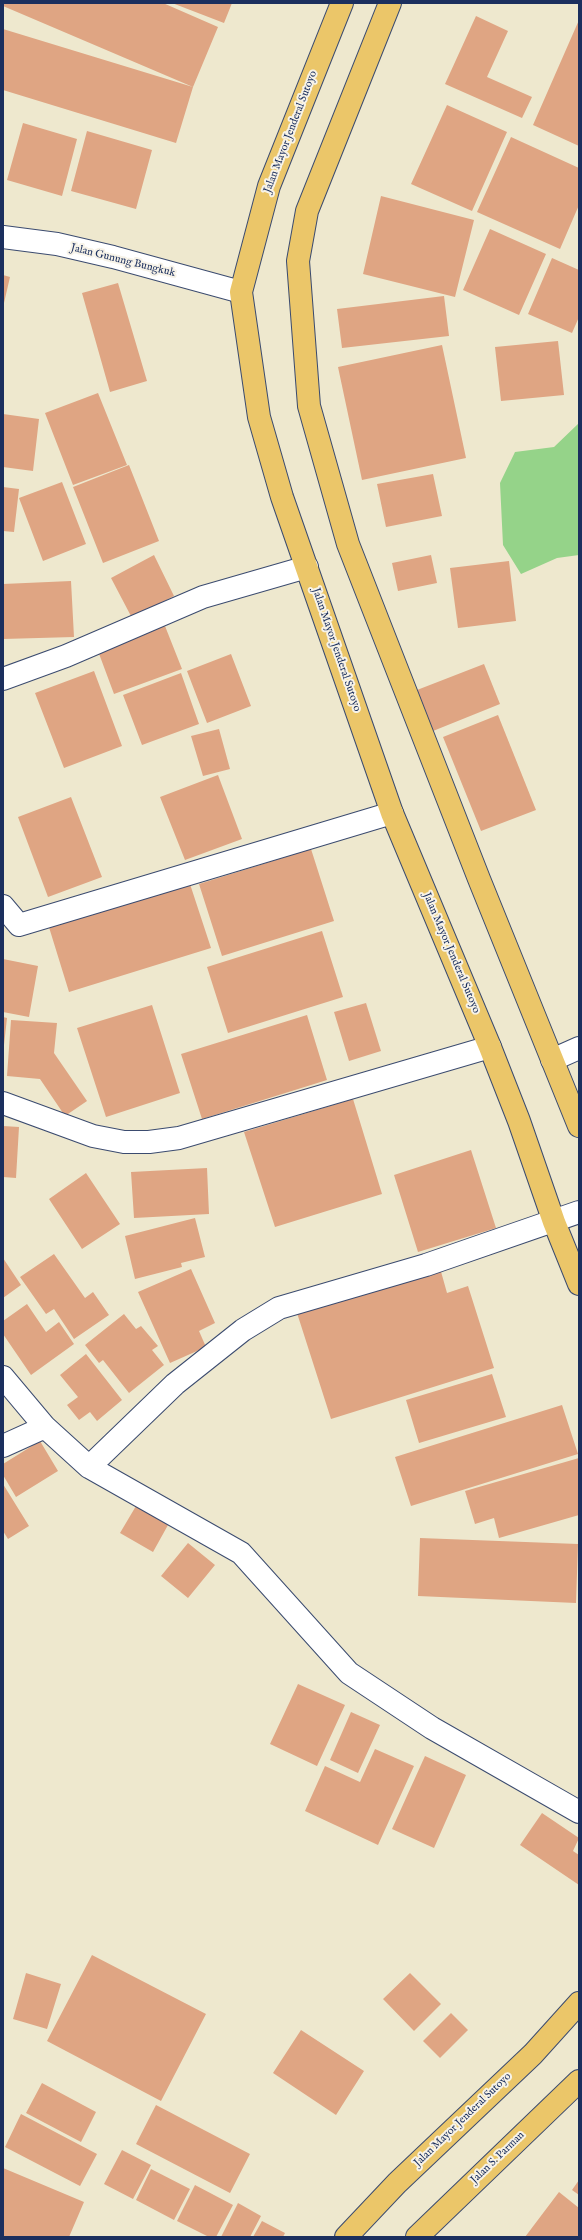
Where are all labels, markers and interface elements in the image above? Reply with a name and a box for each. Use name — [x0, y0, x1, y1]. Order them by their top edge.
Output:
street label: Jalan Mayor Jenderal Sutoyo — [262, 69, 320, 195]
street label: Jalan Gunung Bungkuk — [69, 242, 177, 280]
street label: Jalan Mayor Jenderal Sutoyo — [309, 586, 363, 714]
street label: Jalan Mayor Jenderal Sutoyo — [420, 891, 482, 1015]
street label: Jalan Mayor Jenderal Sutoyo — [412, 2070, 514, 2170]
street label: Jalan S. Parman — [468, 2129, 528, 2187]

